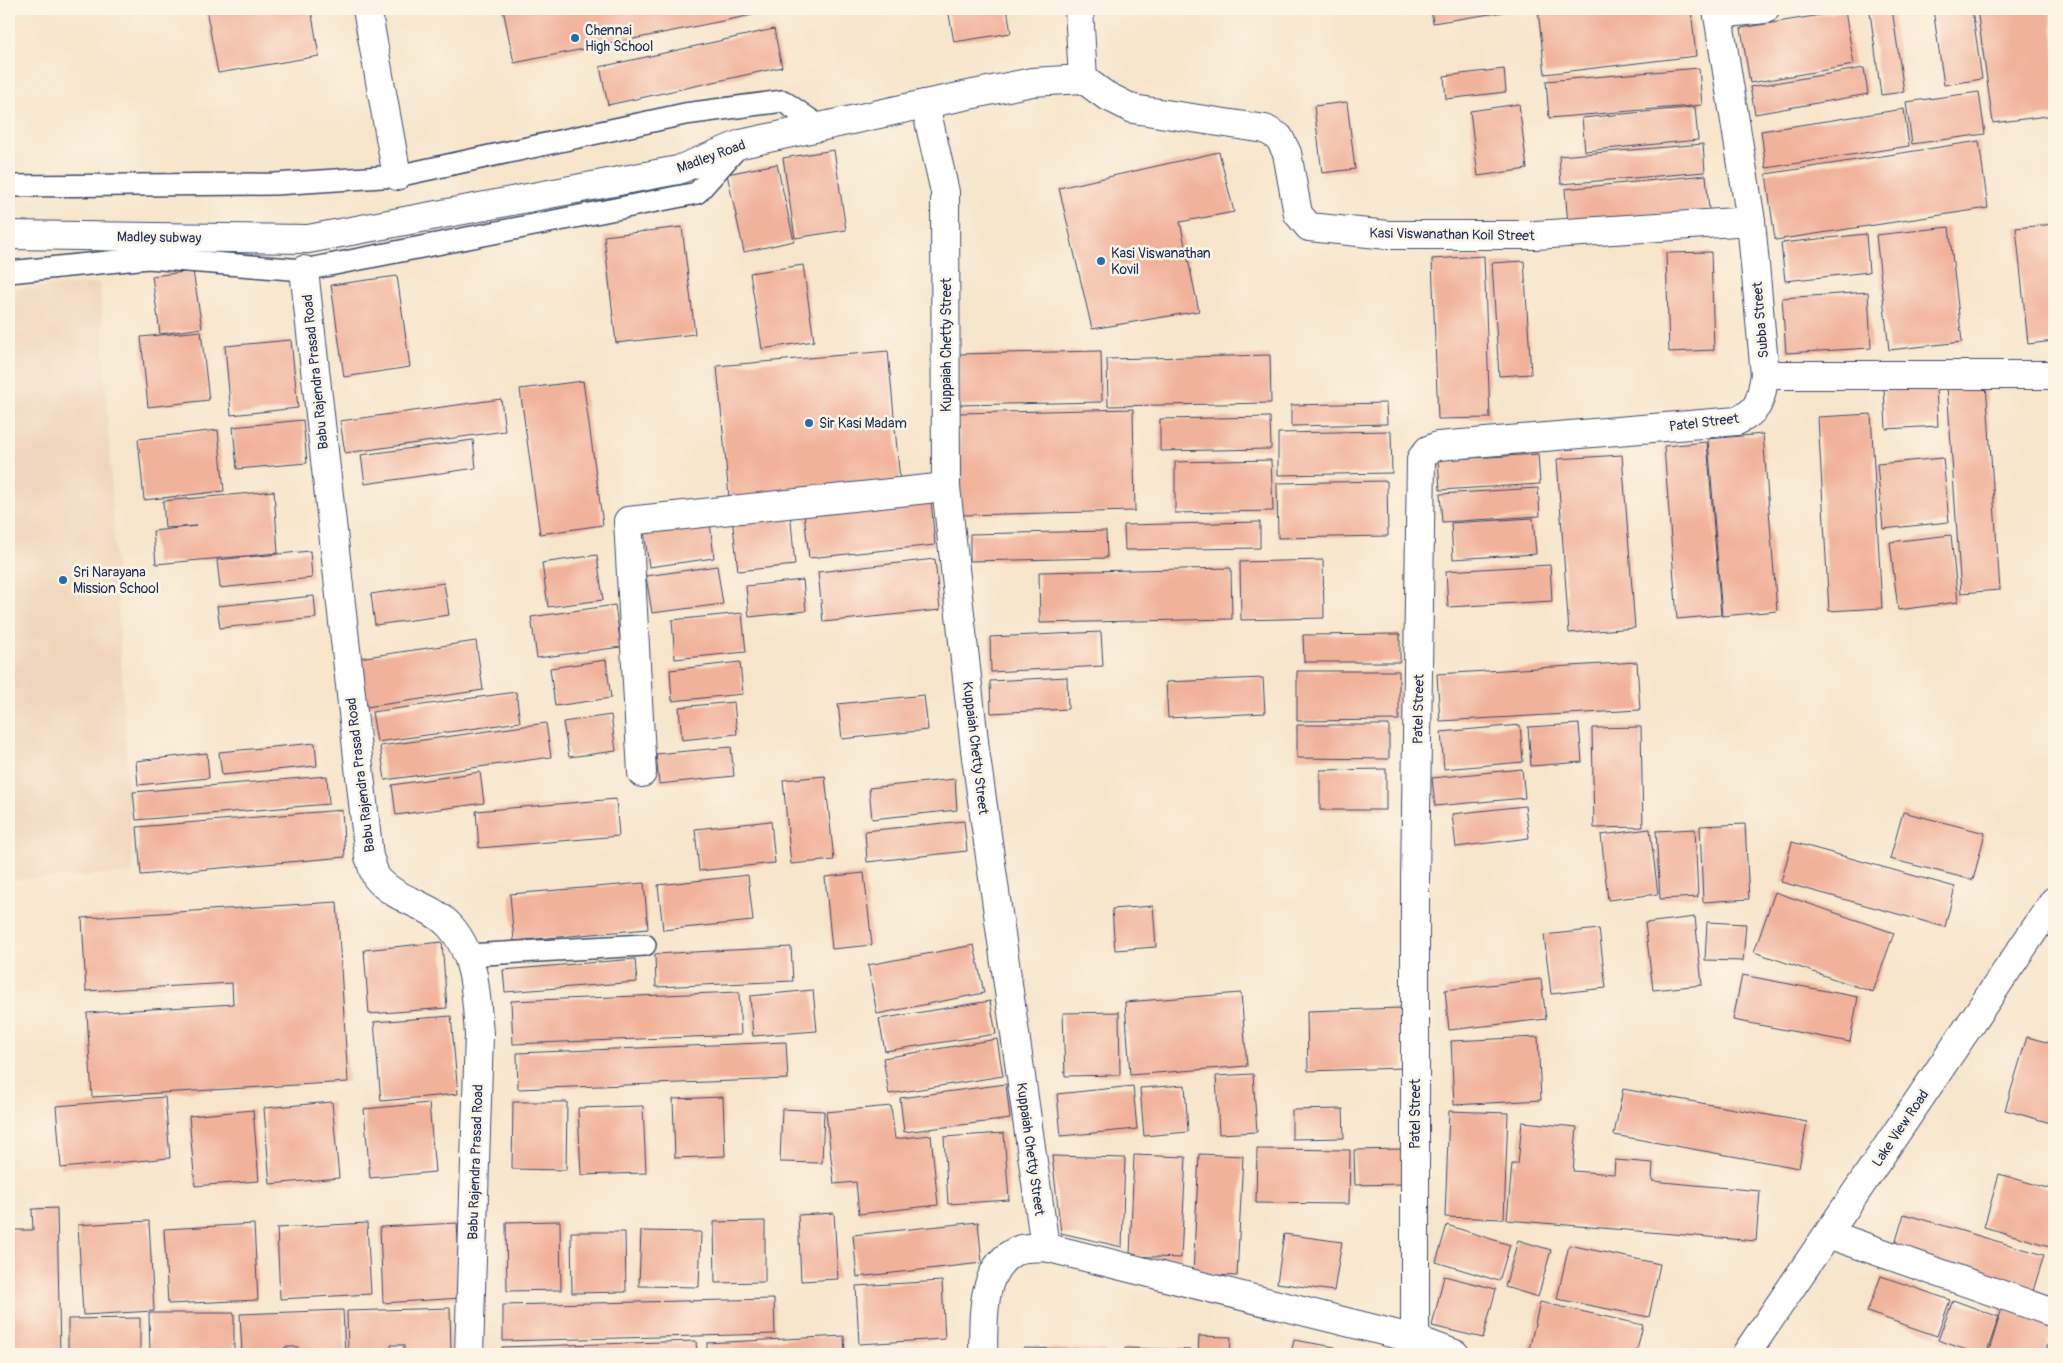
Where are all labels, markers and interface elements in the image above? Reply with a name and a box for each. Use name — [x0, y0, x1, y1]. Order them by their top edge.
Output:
place label: Chennai High School — [585, 22, 653, 55]
marker: Chennai High School — [569, 32, 581, 44]
street label: Madley Road — [675, 136, 748, 177]
street label: Kasi Viswanathan Koil Street — [1369, 225, 1535, 244]
street label: Madley subway — [117, 228, 201, 247]
place label: Kasi Viswanathan Kovil — [1111, 245, 1211, 278]
marker: Kasi Viswanathan Kovil — [1095, 255, 1107, 267]
street label: Kuppaiah Chetty Street — [938, 278, 955, 412]
street label: Subba Street — [1749, 281, 1772, 359]
street label: Babu Rajendra Prasad Road — [299, 293, 332, 450]
street label: Patel Street — [1668, 410, 1740, 435]
place label: Sir Kasi Madam — [819, 415, 907, 432]
marker: Sir Kasi Madam — [803, 417, 815, 429]
place label: Sri Narayana Mission School — [73, 564, 159, 597]
marker: Sri Narayana Mission School — [57, 574, 69, 586]
street label: Patel Street — [1409, 673, 1428, 744]
street label: Kuppaiah Chetty Street — [959, 680, 992, 816]
street label: Babu Rajendra Prasad Road — [343, 696, 378, 853]
street label: Patel Street — [1407, 1079, 1424, 1149]
street label: Kuppaiah Chetty Street — [1013, 1081, 1048, 1217]
street label: Babu Rajendra Prasad Road — [464, 1084, 487, 1240]
street label: Lake View Road — [1868, 1086, 1933, 1170]

